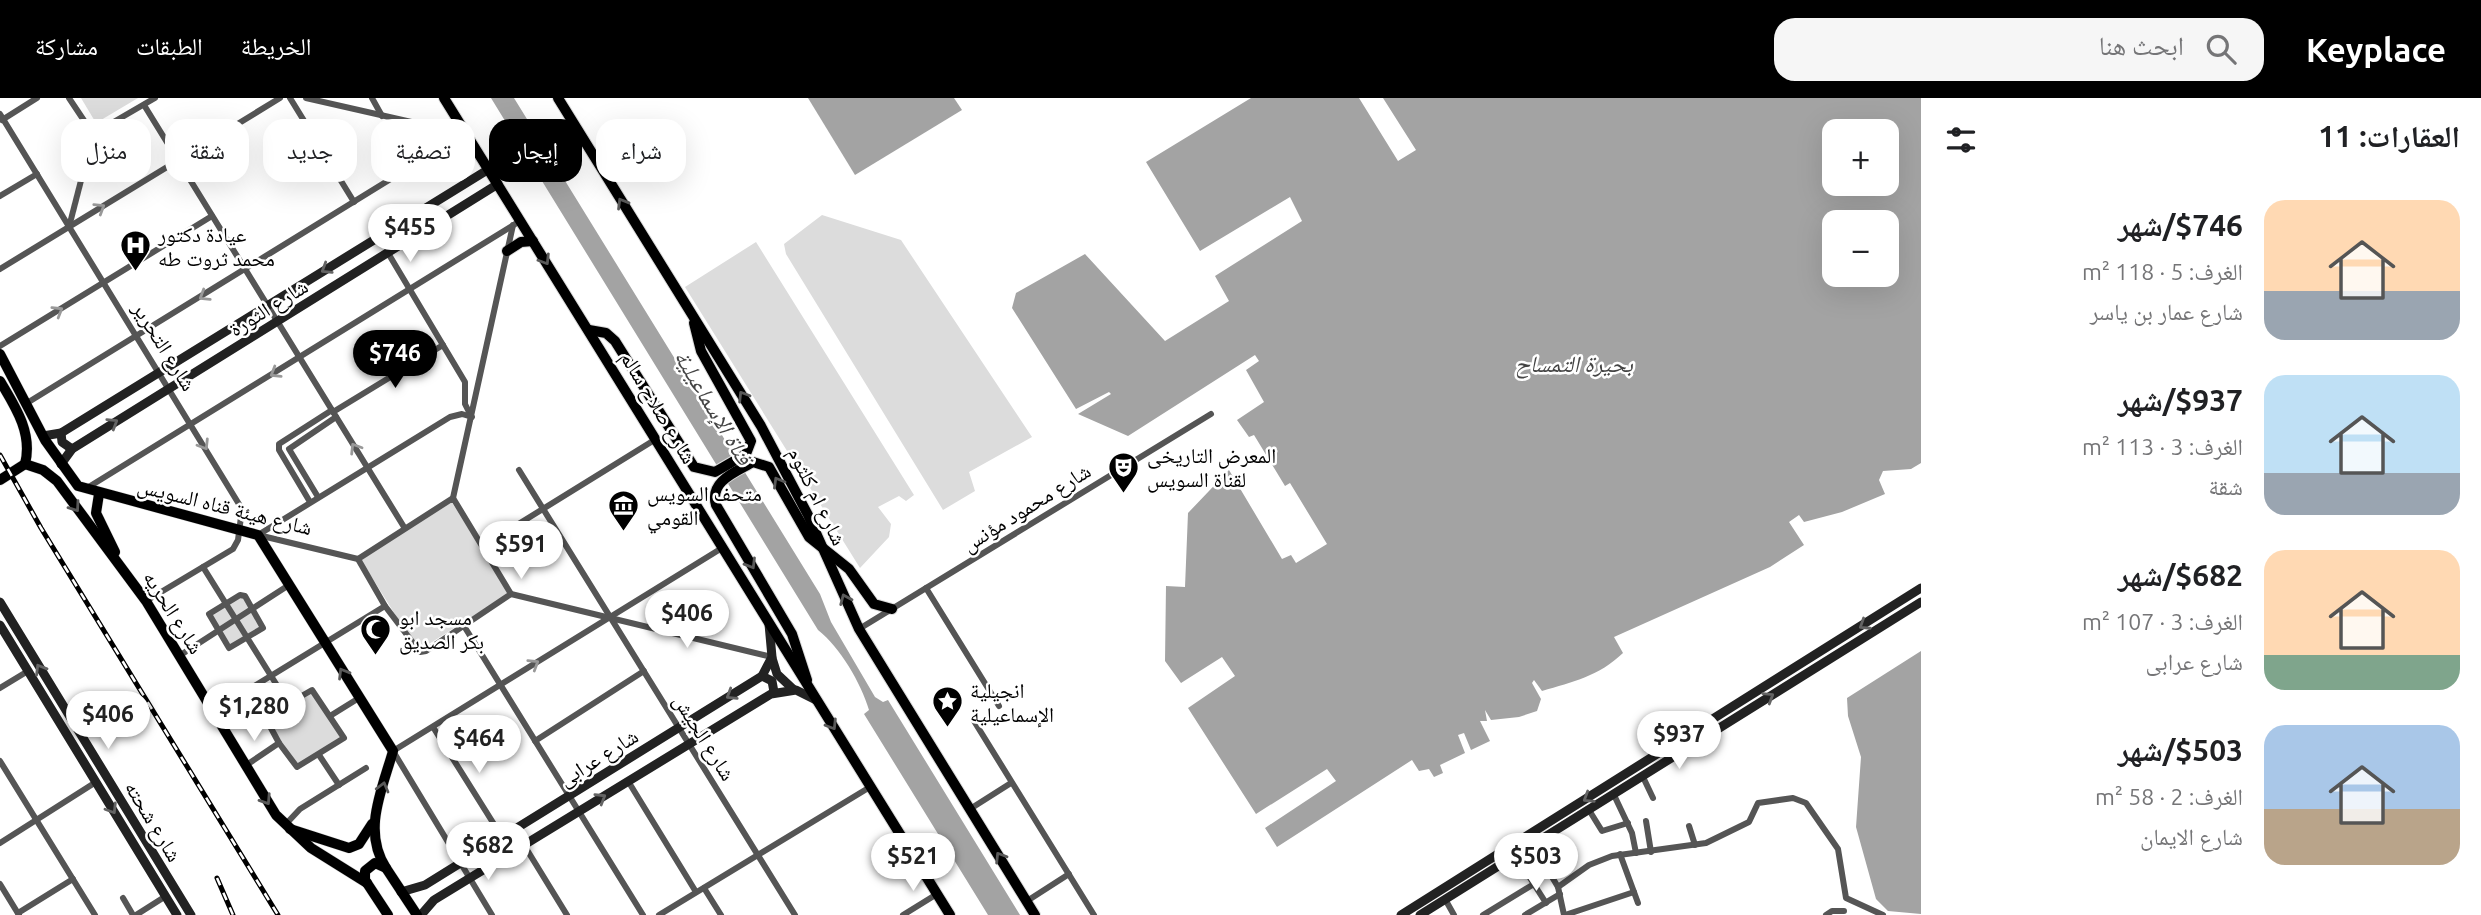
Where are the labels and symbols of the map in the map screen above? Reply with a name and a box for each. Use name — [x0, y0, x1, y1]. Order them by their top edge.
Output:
one-way arrow — [618, 198, 631, 211]
one-way arrow — [92, 203, 105, 216]
pin: $455 — [369, 204, 451, 264]
place label: عيادة دكتور محمد ثروت طه — [157, 222, 275, 270]
hospital icon: عيادة دكتور محمد ثروت طه — [118, 229, 152, 273]
one-way arrow — [536, 252, 549, 265]
one-way arrow — [321, 261, 334, 274]
street label: شارع الثورة — [224, 273, 313, 342]
one-way arrow — [199, 288, 212, 301]
street label: شارع التحرير — [126, 296, 202, 396]
one-way arrow — [51, 306, 64, 319]
pin: $746 — [354, 330, 436, 390]
water label: قناة الإسماعيلية — [668, 345, 760, 473]
street label: شارع صلاح سالم — [613, 346, 702, 469]
water label: بحيرة التمساح — [1515, 351, 1634, 379]
one-way arrow — [270, 365, 283, 378]
one-way arrow — [738, 391, 751, 404]
one-way arrow — [105, 419, 118, 432]
one-way arrow — [195, 438, 208, 451]
one-way arrow — [351, 442, 364, 455]
street label: شارع ام كلثوم — [781, 443, 852, 550]
place label: المعرض التاريخى لقناة السويس — [1147, 443, 1276, 493]
theatre icon: المعرض التاريخى لقناة السويس — [1107, 450, 1141, 494]
street label: شارع محمود مؤنس — [957, 458, 1096, 558]
street label: شارع هيئة قناه السويس — [135, 473, 315, 541]
one-way arrow — [773, 476, 786, 489]
place label: متحف السويس القومي — [647, 481, 762, 534]
museum icon: متحف السويس القومي — [607, 488, 641, 532]
one-way arrow — [67, 499, 80, 512]
pin: $591 — [480, 522, 562, 581]
one-way arrow — [743, 556, 756, 569]
street label: شارع الحريه — [137, 566, 209, 659]
pin: $406 — [646, 590, 728, 650]
one-way arrow — [839, 594, 853, 606]
place label: مسجد ابو بكر الصديق — [399, 605, 484, 655]
mosque icon: مسجد ابو بكر الصديق — [359, 612, 393, 656]
one-way arrow — [1858, 617, 1871, 630]
one-way arrow — [527, 660, 540, 673]
one-way arrow — [36, 663, 49, 676]
one-way arrow — [339, 667, 352, 680]
place label: انجيلية الإسماعيلية — [970, 678, 1054, 728]
pin: $1,280 — [197, 684, 311, 743]
place icon: انجيلية الإسماعيلية — [930, 685, 964, 729]
one-way arrow — [725, 687, 738, 700]
street label: شارع الجيش — [667, 689, 741, 786]
pin: $406 — [67, 692, 149, 751]
one-way arrow — [1761, 693, 1774, 706]
pin: $937 — [1638, 712, 1720, 771]
pin: $464 — [438, 716, 520, 775]
one-way arrow — [823, 717, 836, 730]
street label: شارع عرابى — [554, 723, 643, 792]
street label: شارع شحته — [119, 776, 187, 867]
one-way arrow — [375, 781, 389, 793]
one-way arrow — [1583, 790, 1596, 803]
one-way arrow — [258, 792, 271, 805]
one-way arrow — [593, 793, 606, 806]
one-way arrow — [103, 801, 116, 814]
pin: $682 — [447, 822, 529, 882]
pin: $521 — [872, 834, 954, 893]
pin: $503 — [1495, 834, 1577, 893]
one-way arrow — [995, 851, 1008, 864]

